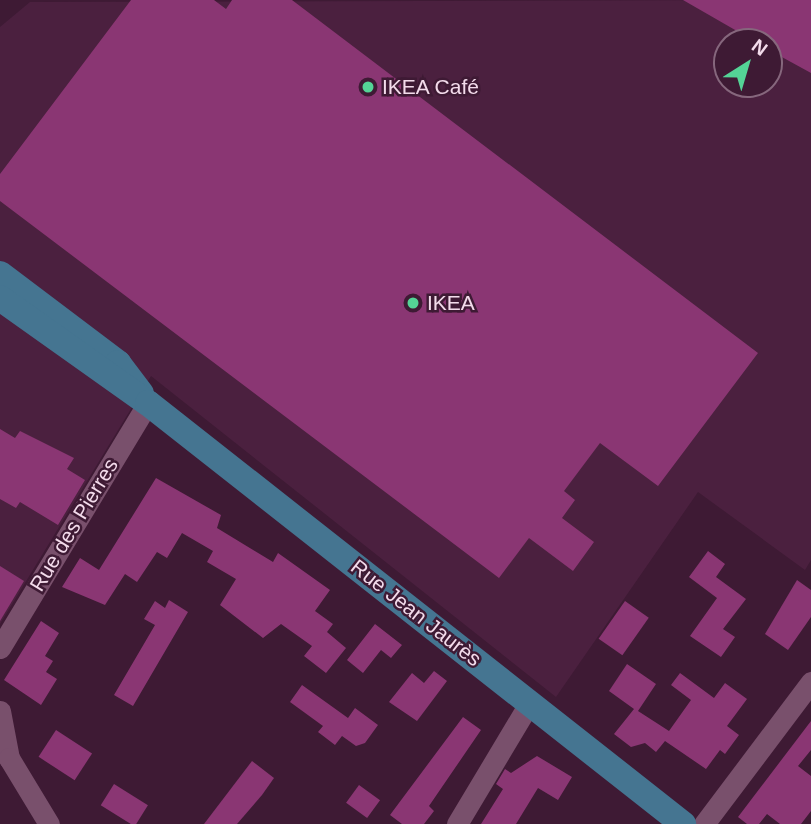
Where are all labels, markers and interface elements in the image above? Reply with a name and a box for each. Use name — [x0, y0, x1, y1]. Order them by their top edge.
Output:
north arrow — [713, 28, 783, 98]
text: N — [748, 35, 772, 60]
place label: IKEA Café — [382, 74, 480, 100]
marker: IKEA Café — [360, 79, 376, 95]
place label: IKEA — [427, 290, 475, 316]
marker: IKEA — [405, 295, 421, 311]
street label: Rue des Pierres — [24, 454, 124, 596]
street label: Rue Jean Jaurès — [346, 554, 486, 672]

